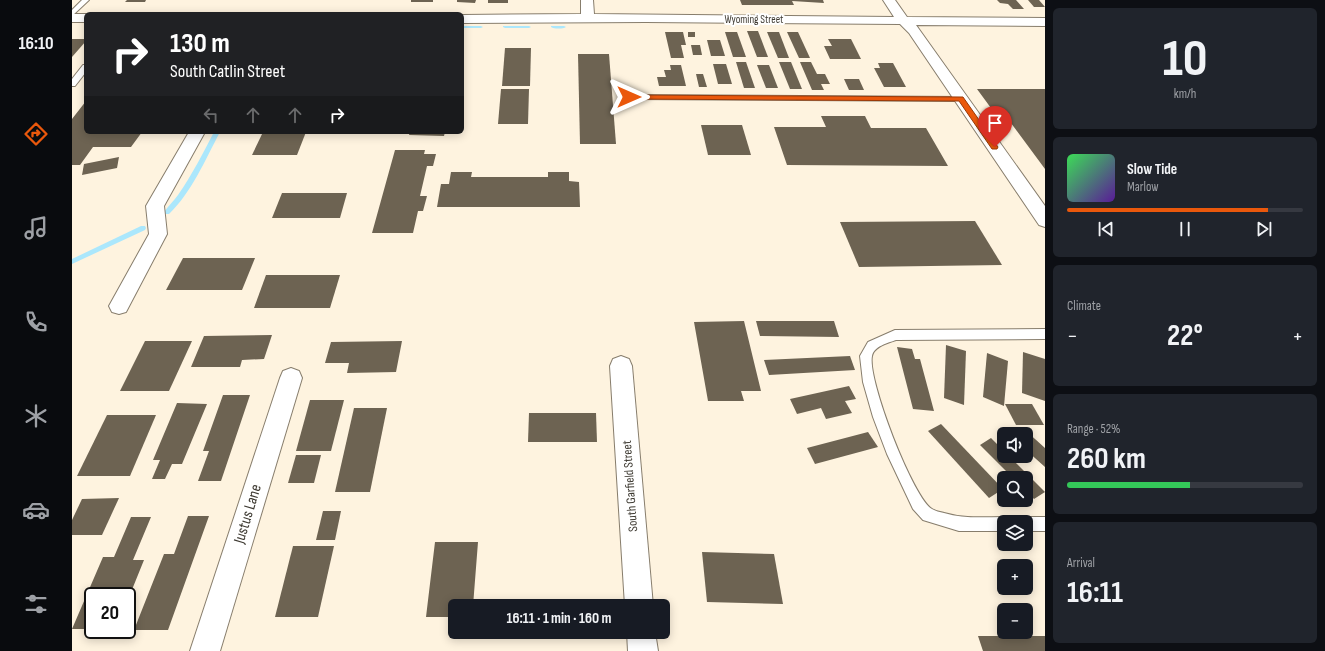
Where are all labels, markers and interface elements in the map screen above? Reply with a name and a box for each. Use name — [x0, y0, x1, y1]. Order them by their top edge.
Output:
street label: Wyoming Street — [725, 13, 784, 26]
text: 130 m — [170, 27, 230, 60]
icon: right — [104, 28, 156, 80]
text: 10 — [1162, 28, 1208, 91]
text: 16:10 — [18, 33, 54, 54]
text: South Catlin Street — [170, 61, 285, 82]
position arrow — [608, 76, 650, 118]
text: km/h — [1174, 86, 1196, 102]
icon: left — [200, 104, 222, 126]
icon: ahead — [242, 104, 264, 126]
icon: ahead — [284, 104, 306, 126]
icon: right — [326, 104, 348, 126]
pin — [978, 106, 1012, 147]
icon: arrive — [984, 112, 1006, 134]
icon: directions — [22, 120, 50, 148]
text: Slow Tide — [1127, 160, 1177, 179]
text: Marlow — [1127, 179, 1159, 195]
icon: music — [22, 214, 50, 242]
icon: previous — [1095, 218, 1117, 240]
icon: pause — [1174, 218, 1196, 240]
icon: next — [1253, 218, 1275, 240]
text: Climate — [1067, 298, 1101, 314]
icon: phone — [22, 308, 50, 336]
text: 22° — [1167, 318, 1203, 354]
text: − — [1067, 323, 1078, 350]
text: + — [1292, 323, 1303, 350]
icon: climate — [22, 402, 50, 430]
text: Range · 52% — [1067, 421, 1120, 437]
map controls — [997, 427, 1033, 639]
button: sound — [997, 427, 1033, 463]
street label: South Garfield Street — [619, 440, 641, 532]
text: 260 km — [1067, 441, 1146, 477]
button: search — [997, 471, 1033, 507]
street label: Justus Lane — [230, 482, 266, 547]
icon: car — [22, 496, 50, 524]
button: layers — [997, 515, 1033, 551]
text: Arrival — [1067, 555, 1095, 571]
button: + — [997, 559, 1033, 595]
text: 16:11 — [1067, 575, 1123, 611]
speed limit sign: 20 — [84, 587, 136, 639]
icon: filters — [22, 590, 50, 618]
button: − — [997, 603, 1033, 639]
text: 16:11 · 1 min · 160 m — [507, 609, 611, 628]

